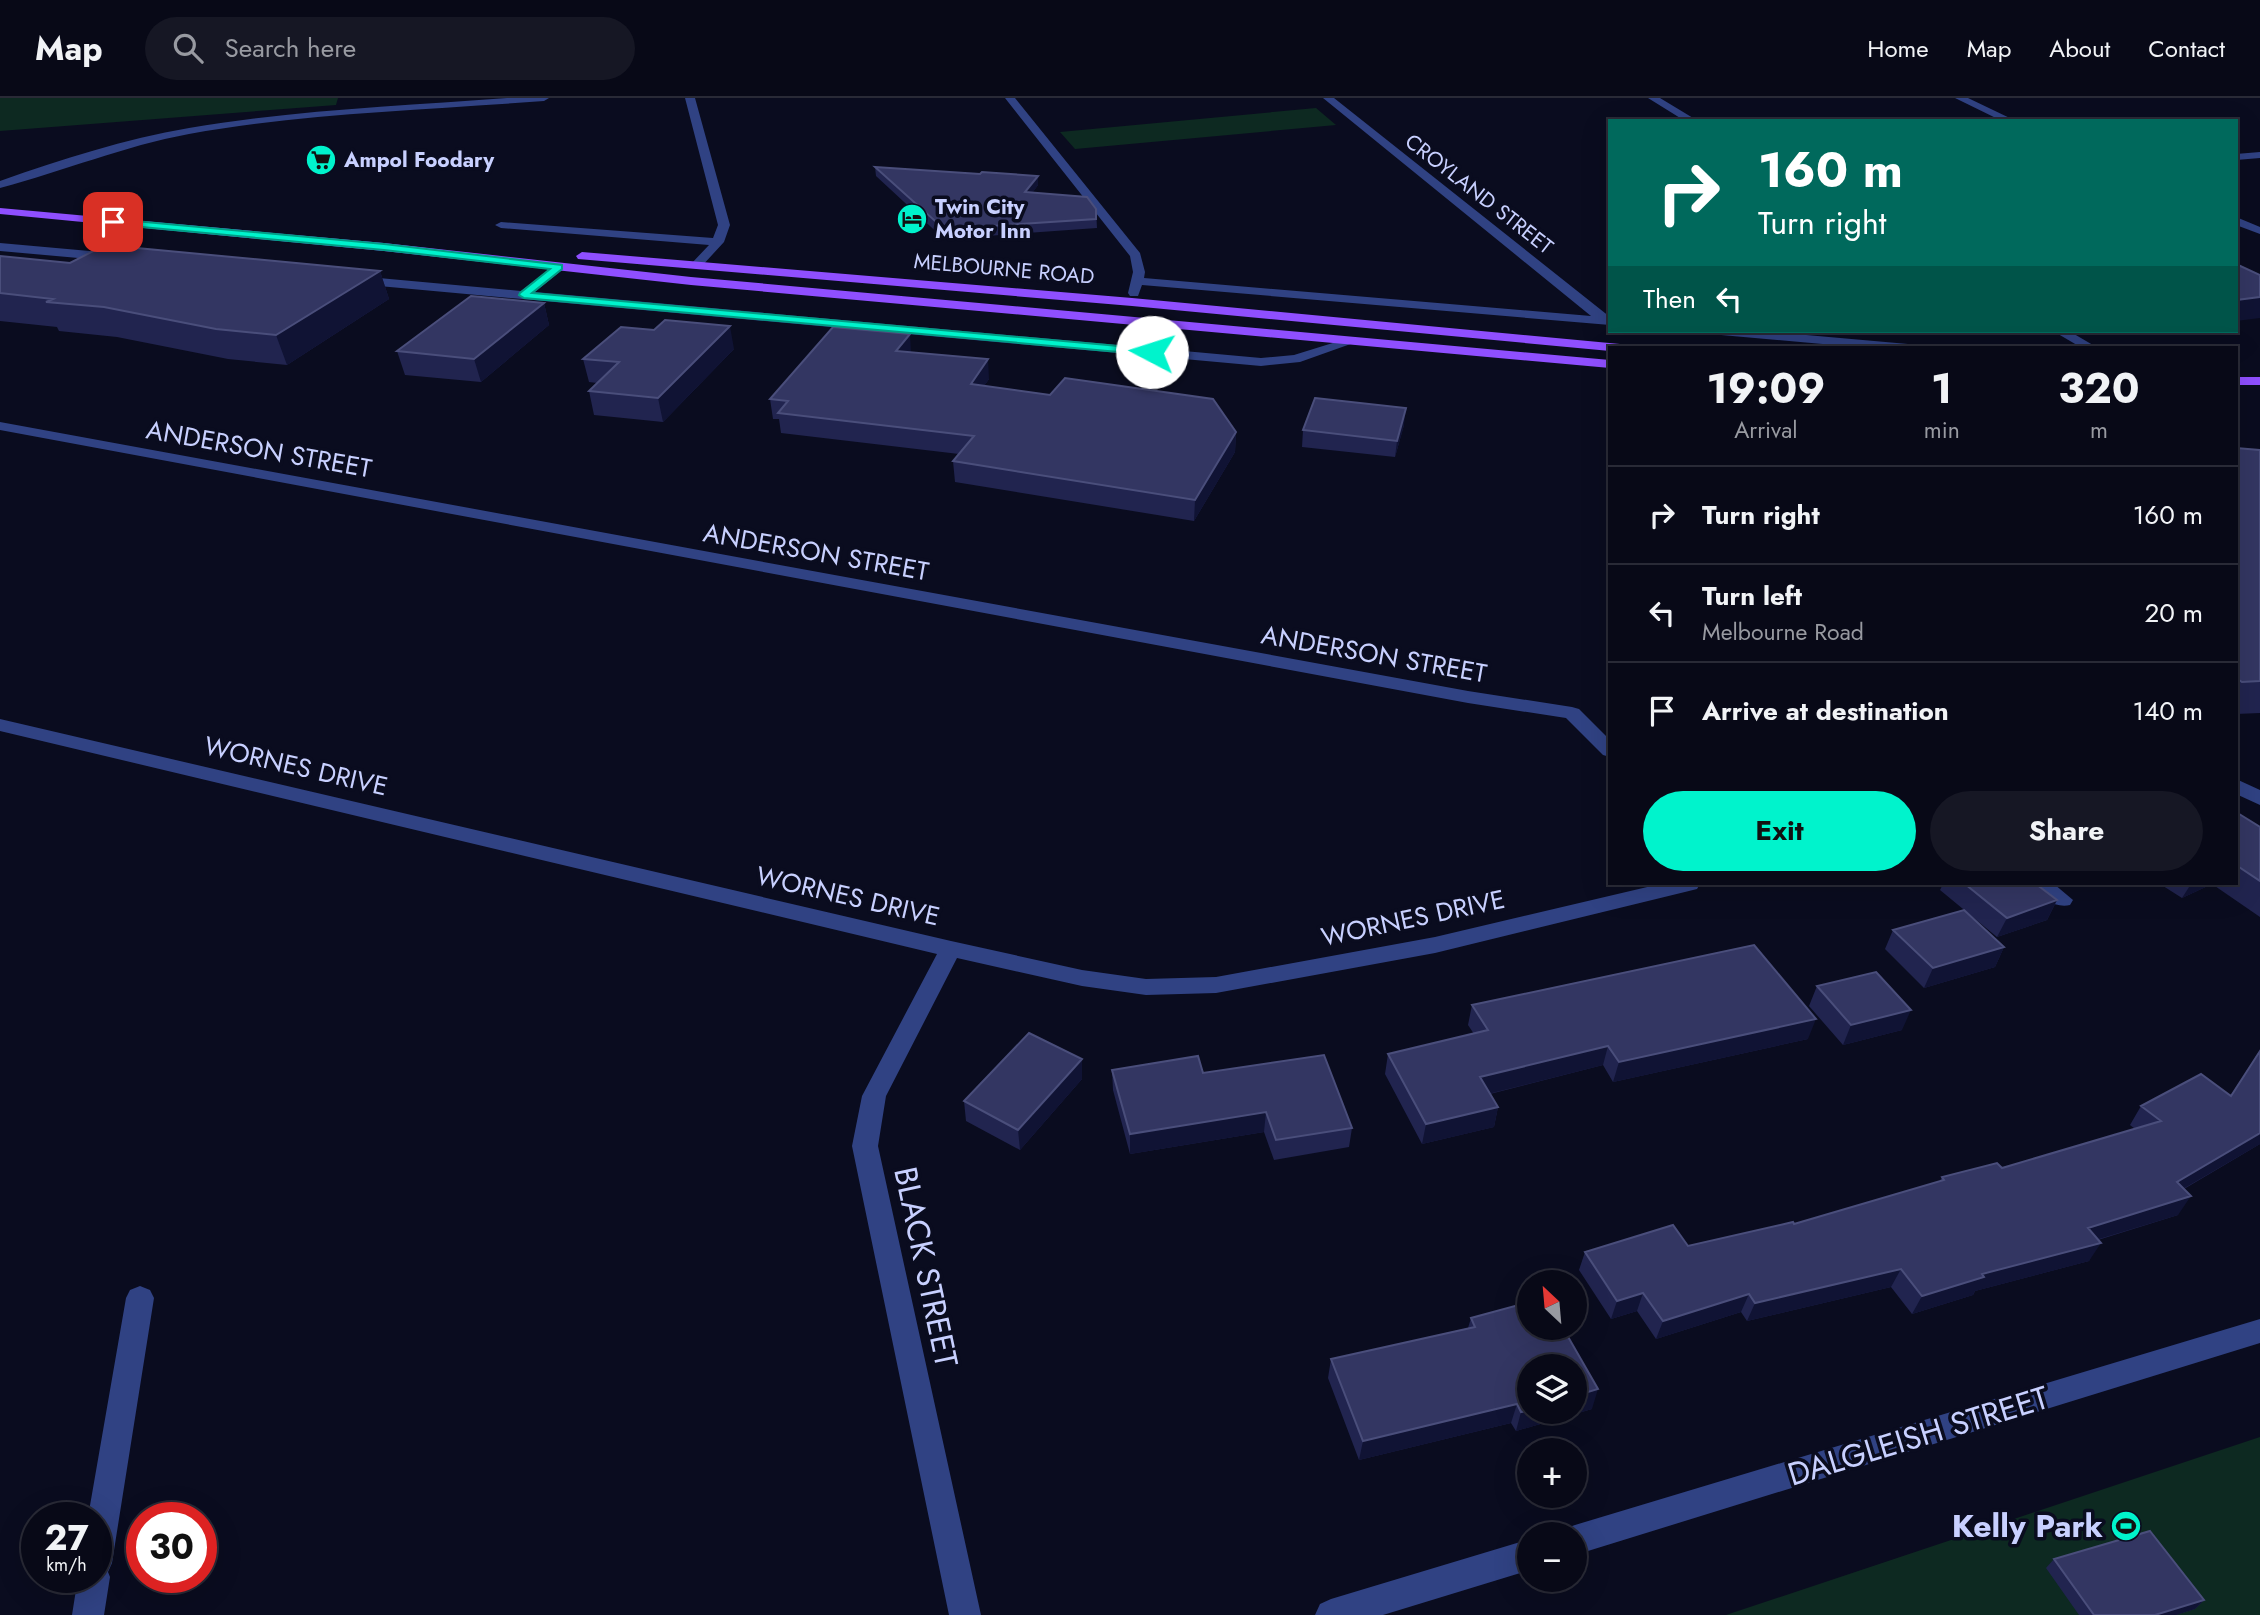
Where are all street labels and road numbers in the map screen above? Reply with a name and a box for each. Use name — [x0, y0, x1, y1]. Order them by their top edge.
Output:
street label: CROYLAND STREET — [1399, 127, 1560, 262]
street label: MELBOURNE ROAD — [912, 246, 1096, 292]
street label: ANDERSON STREET — [143, 410, 375, 488]
street label: ANDERSON STREET — [700, 513, 932, 591]
street label: ANDERSON STREET — [1258, 615, 1490, 693]
street label: WORNES DRIVE — [201, 726, 391, 806]
street label: WORNES DRIVE — [753, 856, 943, 936]
street label: WORNES DRIVE — [1318, 880, 1508, 956]
street label: BLACK STREET — [882, 1163, 970, 1371]
street label: DALGLEISH STREET — [1782, 1374, 2054, 1498]

